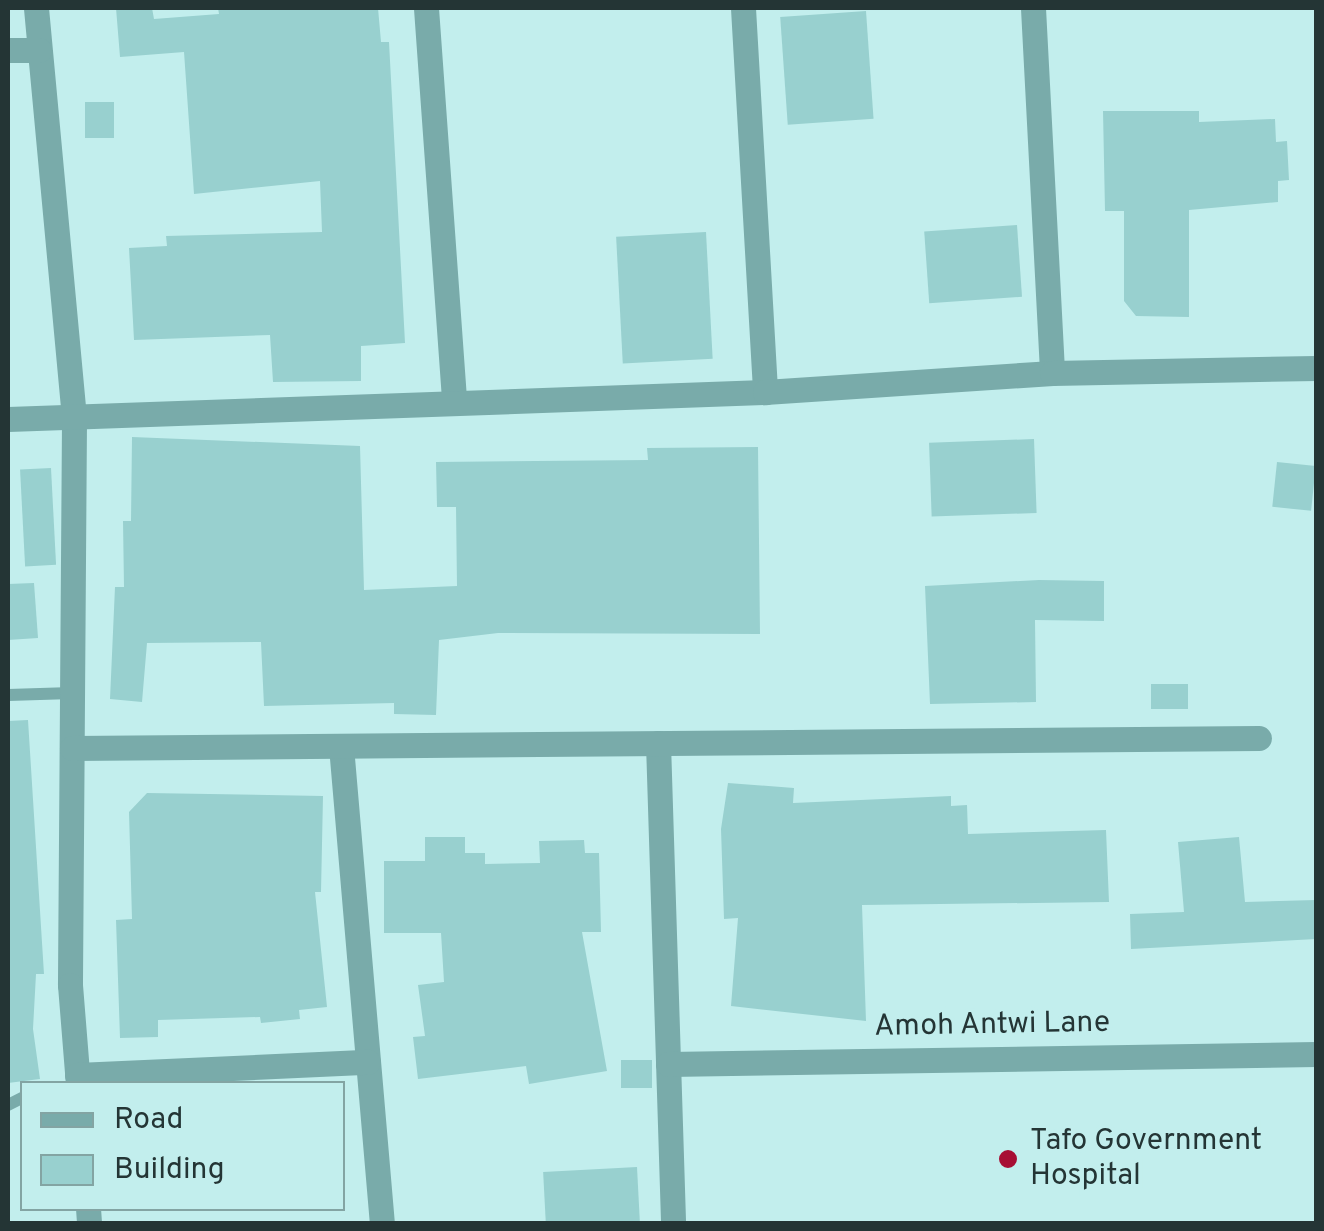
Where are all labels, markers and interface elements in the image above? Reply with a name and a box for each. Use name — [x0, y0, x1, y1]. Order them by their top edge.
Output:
street label: Amoh Antwi Lane — [873, 1006, 1111, 1046]
legend — [20, 1081, 345, 1211]
text: Road — [114, 1102, 183, 1139]
place label: Tafo Government Hospital — [1030, 1124, 1262, 1194]
marker: Tafo Government Hospital — [995, 1146, 1021, 1172]
text: Building — [114, 1152, 225, 1189]

